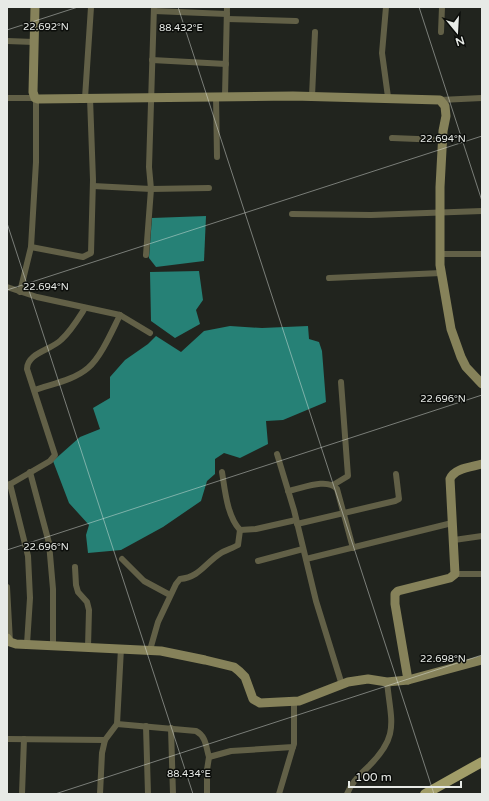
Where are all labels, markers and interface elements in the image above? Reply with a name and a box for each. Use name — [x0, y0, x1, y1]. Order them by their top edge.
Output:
north arrow — [437, 12, 477, 52]
text: 22.692°N — [23, 21, 69, 33]
text: 88.432°E — [159, 22, 203, 34]
text: N — [454, 33, 466, 49]
text: 22.694°N — [420, 133, 466, 145]
text: 22.694°N — [23, 281, 69, 293]
text: 22.696°N — [420, 393, 466, 405]
text: 22.696°N — [23, 541, 69, 553]
text: 22.698°N — [420, 653, 466, 665]
scale bar — [349, 763, 461, 789]
text: 88.434°E — [167, 768, 211, 780]
text: 100 m — [355, 770, 392, 784]

